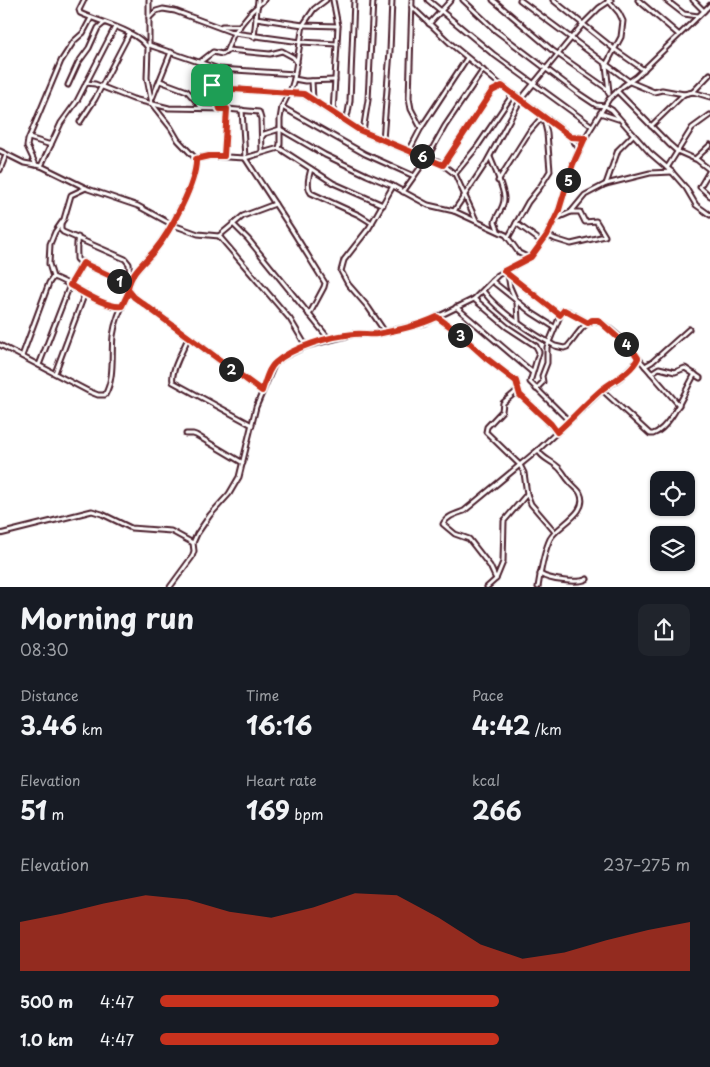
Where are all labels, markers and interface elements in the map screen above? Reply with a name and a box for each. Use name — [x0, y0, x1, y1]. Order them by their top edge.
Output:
pin — [191, 64, 233, 106]
icon: arrive — [198, 71, 226, 99]
pin: 6 — [410, 144, 434, 168]
text: 6 — [418, 146, 427, 167]
pin: 5 — [556, 168, 580, 192]
text: 5 — [564, 170, 573, 191]
pin: 1 — [106, 268, 132, 294]
text: 1 — [116, 271, 123, 292]
pin: 3 — [448, 322, 472, 348]
text: 3 — [456, 325, 465, 346]
pin: 4 — [614, 332, 638, 356]
text: 4 — [622, 334, 631, 355]
pin: 2 — [218, 356, 244, 382]
text: 2 — [227, 359, 236, 380]
map controls — [650, 471, 695, 571]
button: locate — [650, 471, 695, 516]
button: layers — [650, 526, 695, 571]
text: Morning run — [20, 596, 194, 639]
button: share — [638, 604, 690, 656]
text: 08:30 — [20, 637, 69, 661]
text: Distance — [20, 685, 79, 706]
text: Time — [246, 685, 279, 706]
text: Pace — [472, 685, 504, 706]
text: 3.46 — [20, 706, 77, 744]
text: 16:16 — [246, 706, 312, 744]
text: 4:42 — [472, 706, 530, 744]
text: km — [77, 719, 103, 740]
text: /km — [530, 719, 562, 740]
text: Elevation — [20, 770, 80, 791]
text: Heart rate — [246, 770, 317, 791]
text: kcal — [472, 770, 500, 791]
text: 51 — [20, 791, 47, 829]
text: 169 — [246, 791, 290, 829]
text: 266 — [472, 791, 522, 829]
text: m — [47, 804, 64, 825]
text: bpm — [290, 804, 324, 825]
text: Elevation — [20, 852, 89, 876]
text: 237–275 m — [603, 852, 690, 876]
text: 500 m — [20, 989, 73, 1013]
text: 4:47 — [100, 989, 134, 1013]
text: 1.0 km — [20, 1027, 73, 1051]
text: 4:47 — [100, 1027, 134, 1051]

